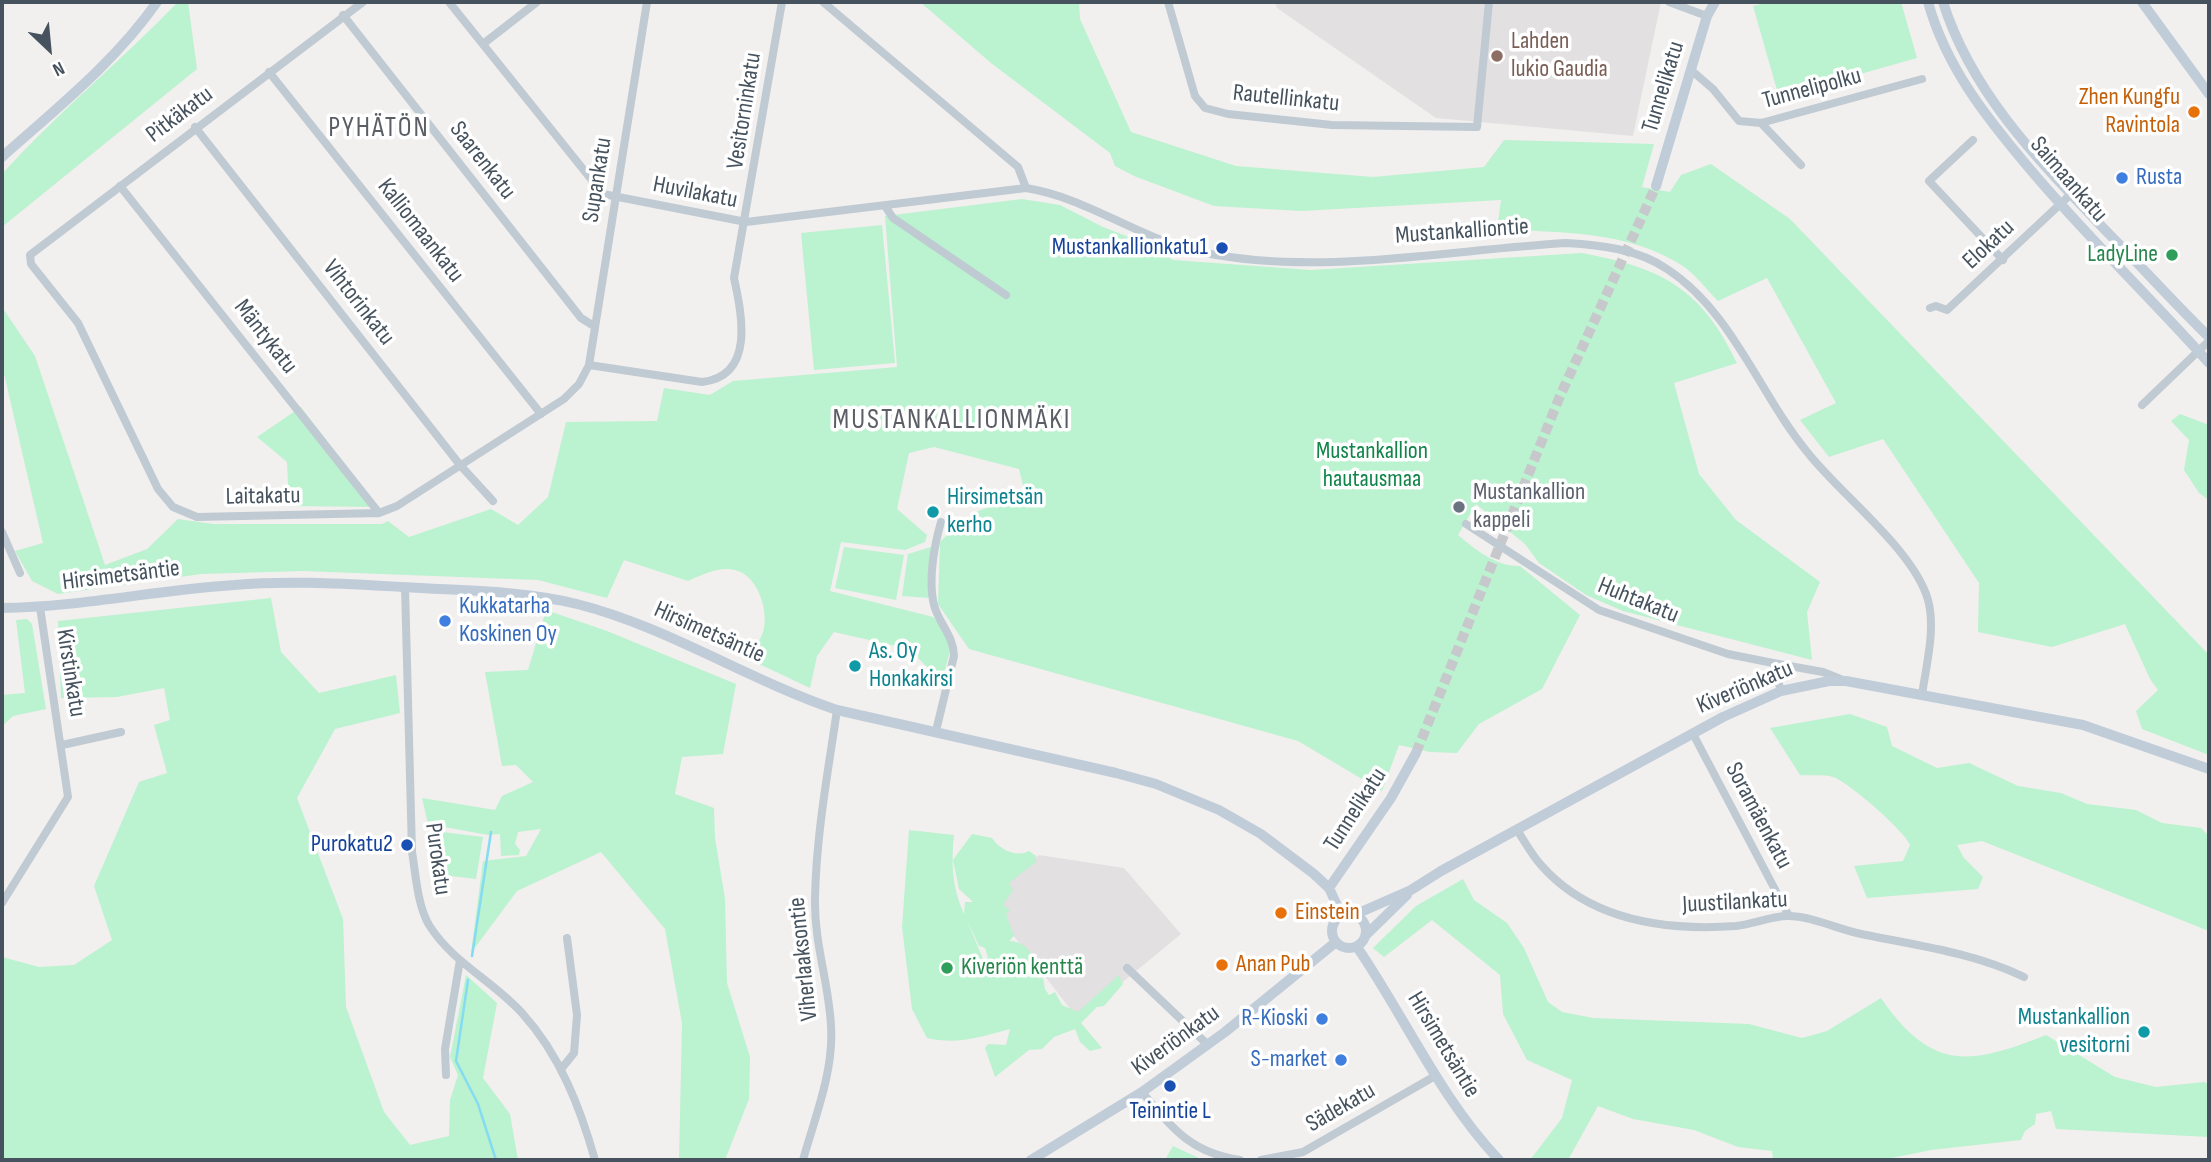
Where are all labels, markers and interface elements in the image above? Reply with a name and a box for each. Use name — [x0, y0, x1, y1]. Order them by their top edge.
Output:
north arrow — [14, 14, 84, 84]
place label: Lahden lukio Gaudia — [1511, 28, 1608, 84]
street label: Tunnelikatu — [1637, 38, 1691, 136]
marker: Lahden lukio Gaudia — [1489, 48, 1505, 64]
street label: Vesitorninkatu — [722, 51, 768, 171]
text: N — [49, 56, 68, 81]
street label: Tunnelipolku — [1759, 62, 1865, 116]
street label: Rautellinkatu — [1231, 79, 1341, 119]
street label: Pitkäkatu — [141, 81, 219, 149]
place label: Zhen Kungfu Ravintola — [2079, 84, 2180, 140]
marker: Zhen Kungfu Ravintola — [2186, 104, 2202, 120]
district label: PYHÄTÖN — [329, 112, 429, 146]
street label: Saarenkatu — [443, 116, 521, 206]
street label: Saimaankatu — [2023, 131, 2113, 229]
street label: Supankatu — [577, 136, 619, 224]
place label: Rusta — [2136, 164, 2182, 192]
marker: Rusta — [2114, 170, 2130, 186]
street label: Huvilakatu — [650, 171, 740, 215]
street label: Kalliomaankatu — [371, 173, 469, 289]
street label: Mustankalliontie — [1394, 213, 1530, 251]
street label: Elokatu — [1957, 214, 2021, 276]
place label: Mustankallionkatu1 — [1052, 234, 1208, 262]
marker: Mustankallionkatu1 — [1214, 240, 1230, 256]
place label: LadyLine — [2087, 241, 2158, 269]
marker: LadyLine — [2164, 247, 2180, 263]
street label: Vihtorinkatu — [316, 255, 400, 351]
street label: Mäntykatu — [227, 294, 303, 380]
district label: MUSTANKALLIONMÄKI — [835, 404, 1069, 438]
park label: Mustankallion hautausmaa — [1316, 438, 1428, 494]
place label: Mustankallion kappeli — [1473, 479, 1585, 535]
street label: Laitakatu — [225, 482, 301, 512]
place label: Hirsimetsän kerho — [947, 484, 1043, 540]
marker: Mustankallion kappeli — [1451, 499, 1467, 515]
marker: Hirsimetsän kerho — [925, 504, 941, 520]
street label: Hirsimetsäntie — [61, 555, 181, 597]
street label: Huhtakatu — [1593, 572, 1683, 630]
place label: Kukkatarha Koskinen Oy — [459, 593, 557, 649]
street label: Hirsimetsäntie — [649, 596, 769, 670]
marker: Kukkatarha Koskinen Oy — [437, 613, 453, 629]
street label: Kirstinkatu — [49, 627, 91, 719]
place label: As. Oy Honkakirsi — [869, 638, 953, 694]
street label: Kiveriönkatu — [1693, 655, 1797, 721]
marker: As. Oy Honkakirsi — [847, 658, 863, 674]
street label: Soramäenkatu — [1718, 758, 1798, 874]
street label: Tunnelikatu — [1318, 763, 1394, 857]
street label: Purokatu — [418, 821, 456, 897]
place label: Purokatu2 — [311, 831, 393, 859]
marker: Purokatu2 — [399, 837, 415, 853]
street label: Juustilankatu — [1682, 886, 1788, 920]
street label: Viherlaaksontie — [783, 896, 825, 1022]
place label: Einstein — [1295, 899, 1360, 927]
marker: Einstein — [1273, 905, 1289, 921]
place label: Anan Pub — [1236, 951, 1310, 979]
place label: Kiveriön kenttä — [961, 954, 1083, 982]
marker: Anan Pub — [1214, 957, 1230, 973]
marker: Kiveriön kenttä — [939, 960, 955, 976]
street label: Hirsimetsäntie — [1400, 987, 1486, 1103]
street label: Kiveriönkatu — [1126, 1000, 1226, 1082]
place label: Mustankallion vesitorni — [2018, 1004, 2130, 1060]
place label: R-Kioski — [1241, 1005, 1308, 1033]
marker: R-Kioski — [1314, 1011, 1330, 1027]
marker: Mustankallion vesitorni — [2136, 1024, 2152, 1040]
place label: S-market — [1250, 1046, 1327, 1074]
marker: S-market — [1333, 1052, 1349, 1068]
street label: Sädekatu — [1301, 1077, 1381, 1139]
marker: Teinintie L — [1162, 1078, 1178, 1094]
place label: Teinintie L — [1129, 1098, 1211, 1126]

